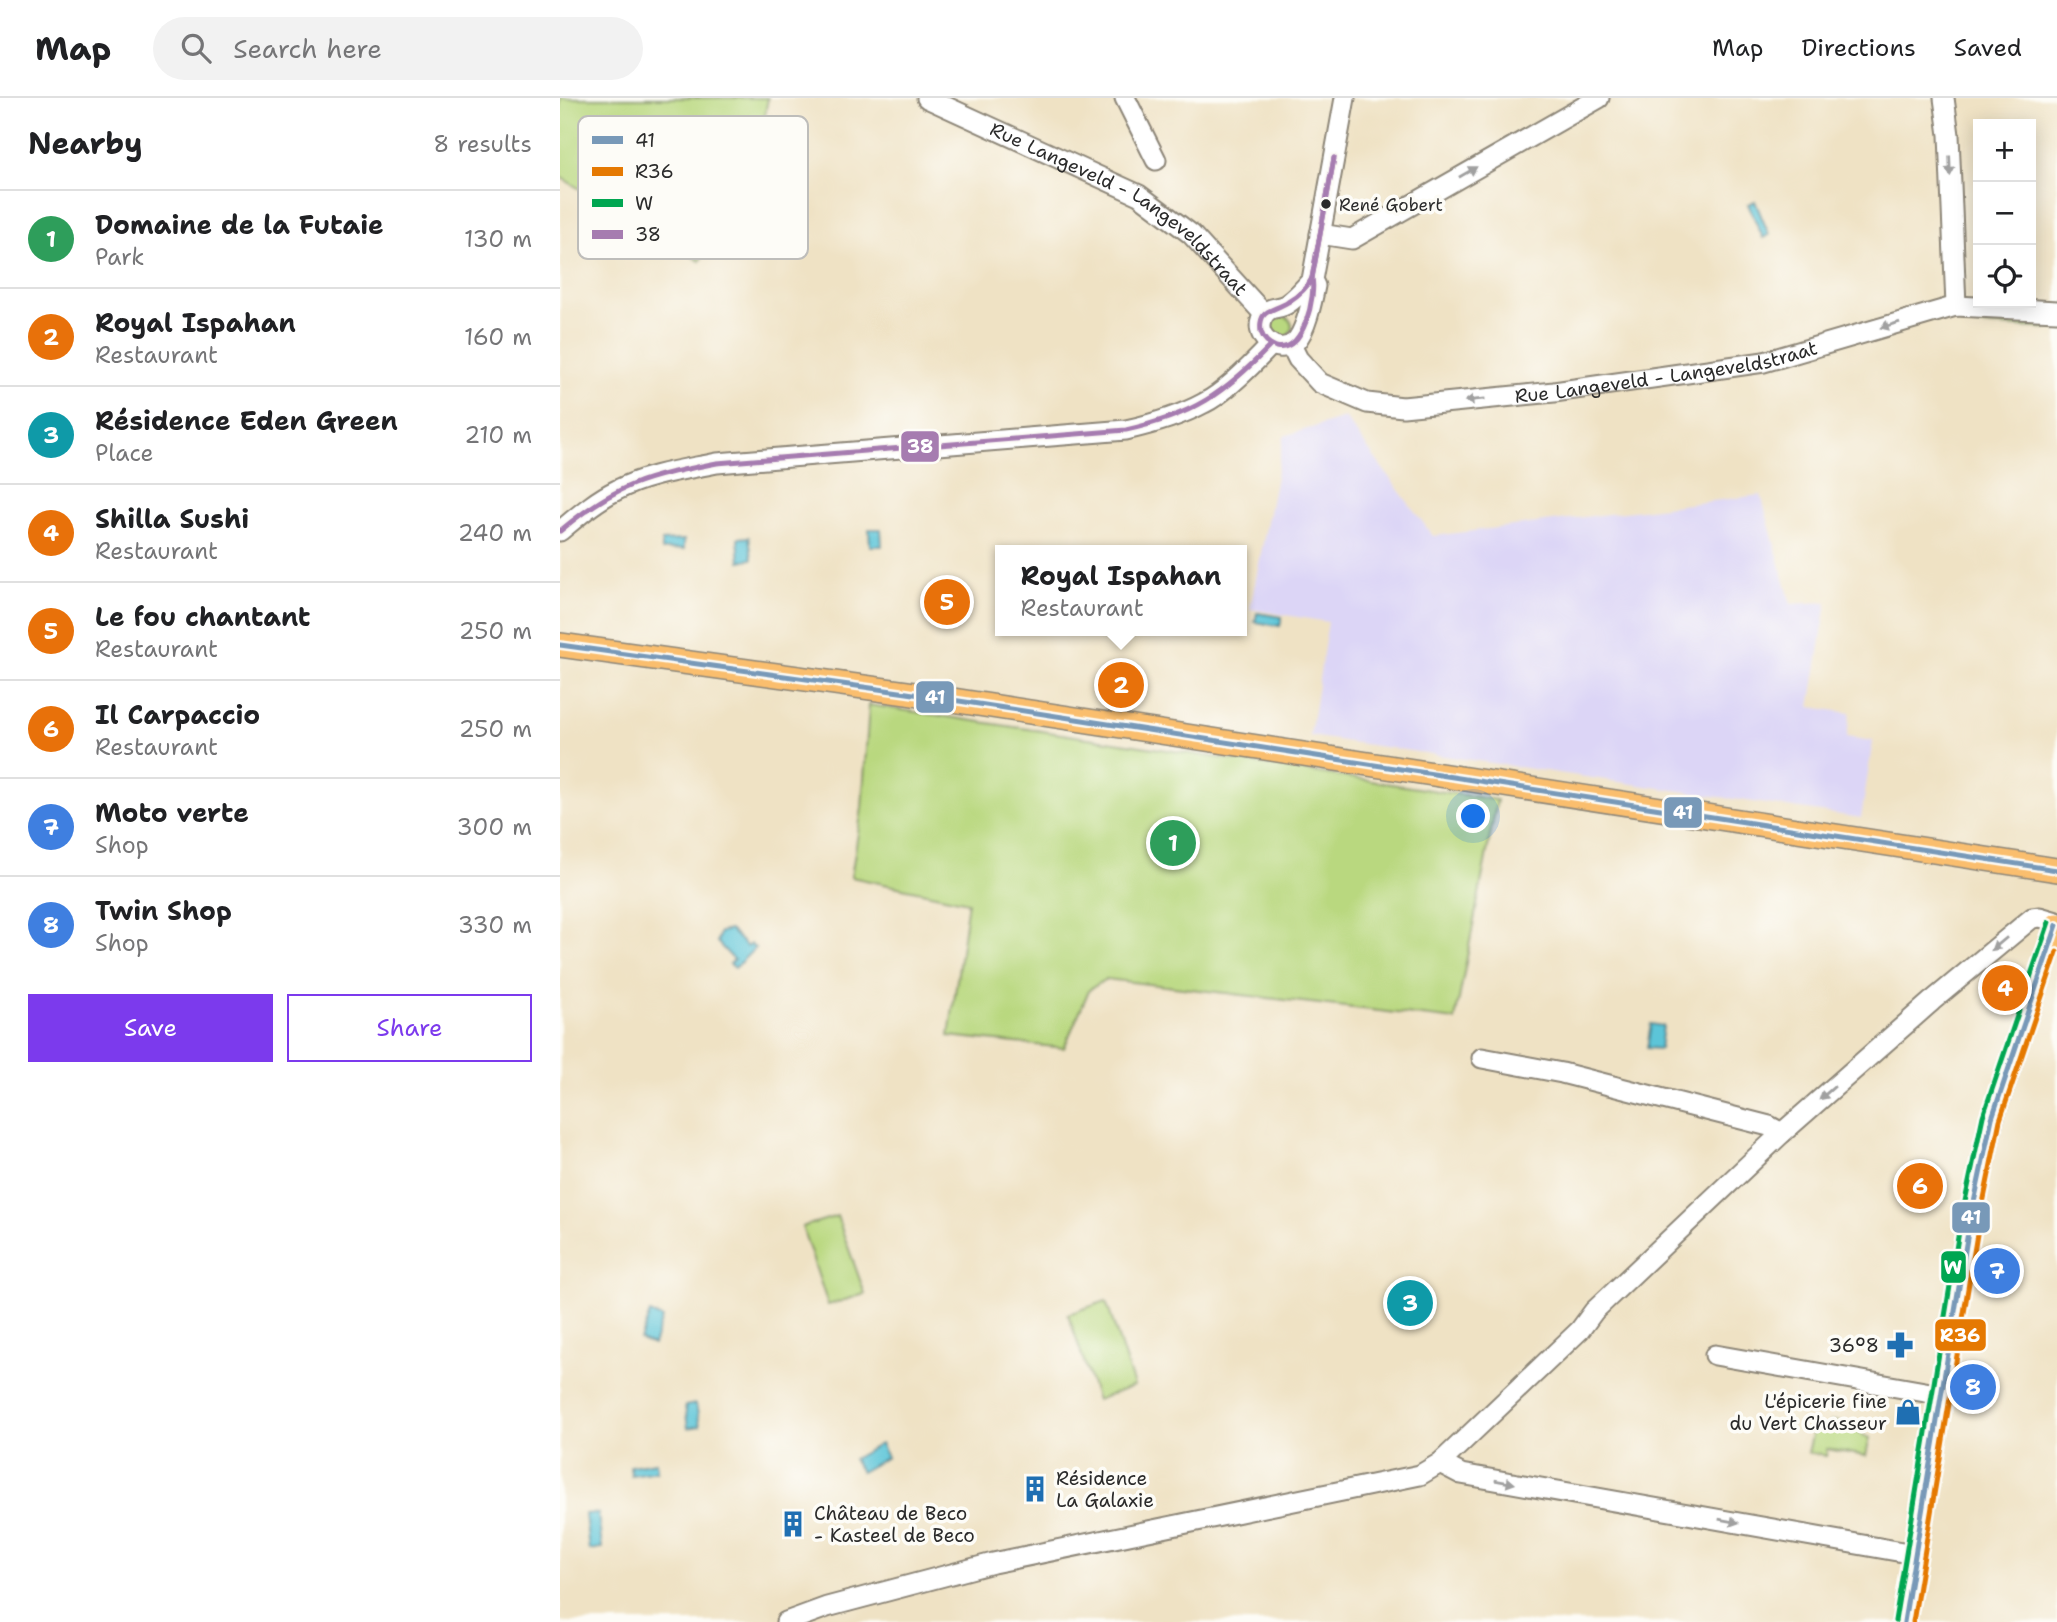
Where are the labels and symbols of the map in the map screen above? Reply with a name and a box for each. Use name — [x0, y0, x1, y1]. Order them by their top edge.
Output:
legend — [578, 116, 808, 259]
street label: Rue Langeveld - Langeveldstraat — [986, 117, 1253, 301]
text: 41 — [635, 128, 655, 153]
one-way arrow — [1944, 155, 1955, 177]
text: R36 — [635, 159, 674, 184]
one-way arrow — [1459, 166, 1478, 178]
text: W — [635, 191, 653, 216]
place label: René Gobert — [1339, 194, 1443, 216]
marker: René Gobert — [1319, 197, 1333, 211]
text: 38 — [635, 222, 661, 247]
one-way arrow — [1880, 320, 1901, 330]
street label: Rue Langeveld - Langeveldstraat — [1514, 335, 1820, 409]
one-way arrow — [1463, 395, 1485, 406]
line badge: 38 — [900, 430, 940, 463]
text: 38 — [907, 434, 933, 459]
pin: 5 — [924, 576, 970, 628]
pin: 2 — [1098, 659, 1144, 711]
line badge: 41 — [915, 680, 955, 714]
text: 41 — [925, 685, 945, 710]
line badge: 41 — [1663, 796, 1703, 829]
your location — [1456, 799, 1490, 833]
text: 41 — [1673, 800, 1693, 825]
pin: 1 — [1150, 817, 1196, 869]
one-way arrow — [1990, 936, 2007, 951]
pin: 4 — [1982, 962, 2028, 1014]
one-way arrow — [1818, 1085, 1835, 1100]
pin: 6 — [1897, 1160, 1943, 1212]
line badge: 41 — [1951, 1201, 1991, 1234]
text: 41 — [1961, 1205, 1981, 1230]
pin: 7 — [1974, 1245, 2020, 1297]
line badge: W — [1940, 1250, 1967, 1284]
text: W — [1944, 1255, 1963, 1280]
pin: 3 — [1387, 1277, 1433, 1329]
line badge: R36 — [1934, 1318, 1987, 1352]
text: R36 — [1940, 1323, 1980, 1348]
pharmacy icon: 36°8 — [1885, 1330, 1915, 1360]
place label: 36°8 — [1829, 1333, 1879, 1358]
pin: 8 — [1950, 1361, 1996, 1413]
place label: L'épicerie fine du Vert Chasseur — [1730, 1389, 1887, 1436]
shop icon: L'épicerie fine du Vert Chasseur — [1893, 1397, 1923, 1427]
place label: Résidence La Galaxie — [1056, 1466, 1154, 1513]
building icon: Résidence La Galaxie — [1020, 1474, 1050, 1504]
one-way arrow — [1494, 1476, 1516, 1487]
place label: Château de Beco - Kasteel de Beco — [814, 1501, 975, 1548]
building icon: Château de Beco - Kasteel de Beco — [778, 1509, 808, 1539]
one-way arrow — [1718, 1516, 1740, 1527]

